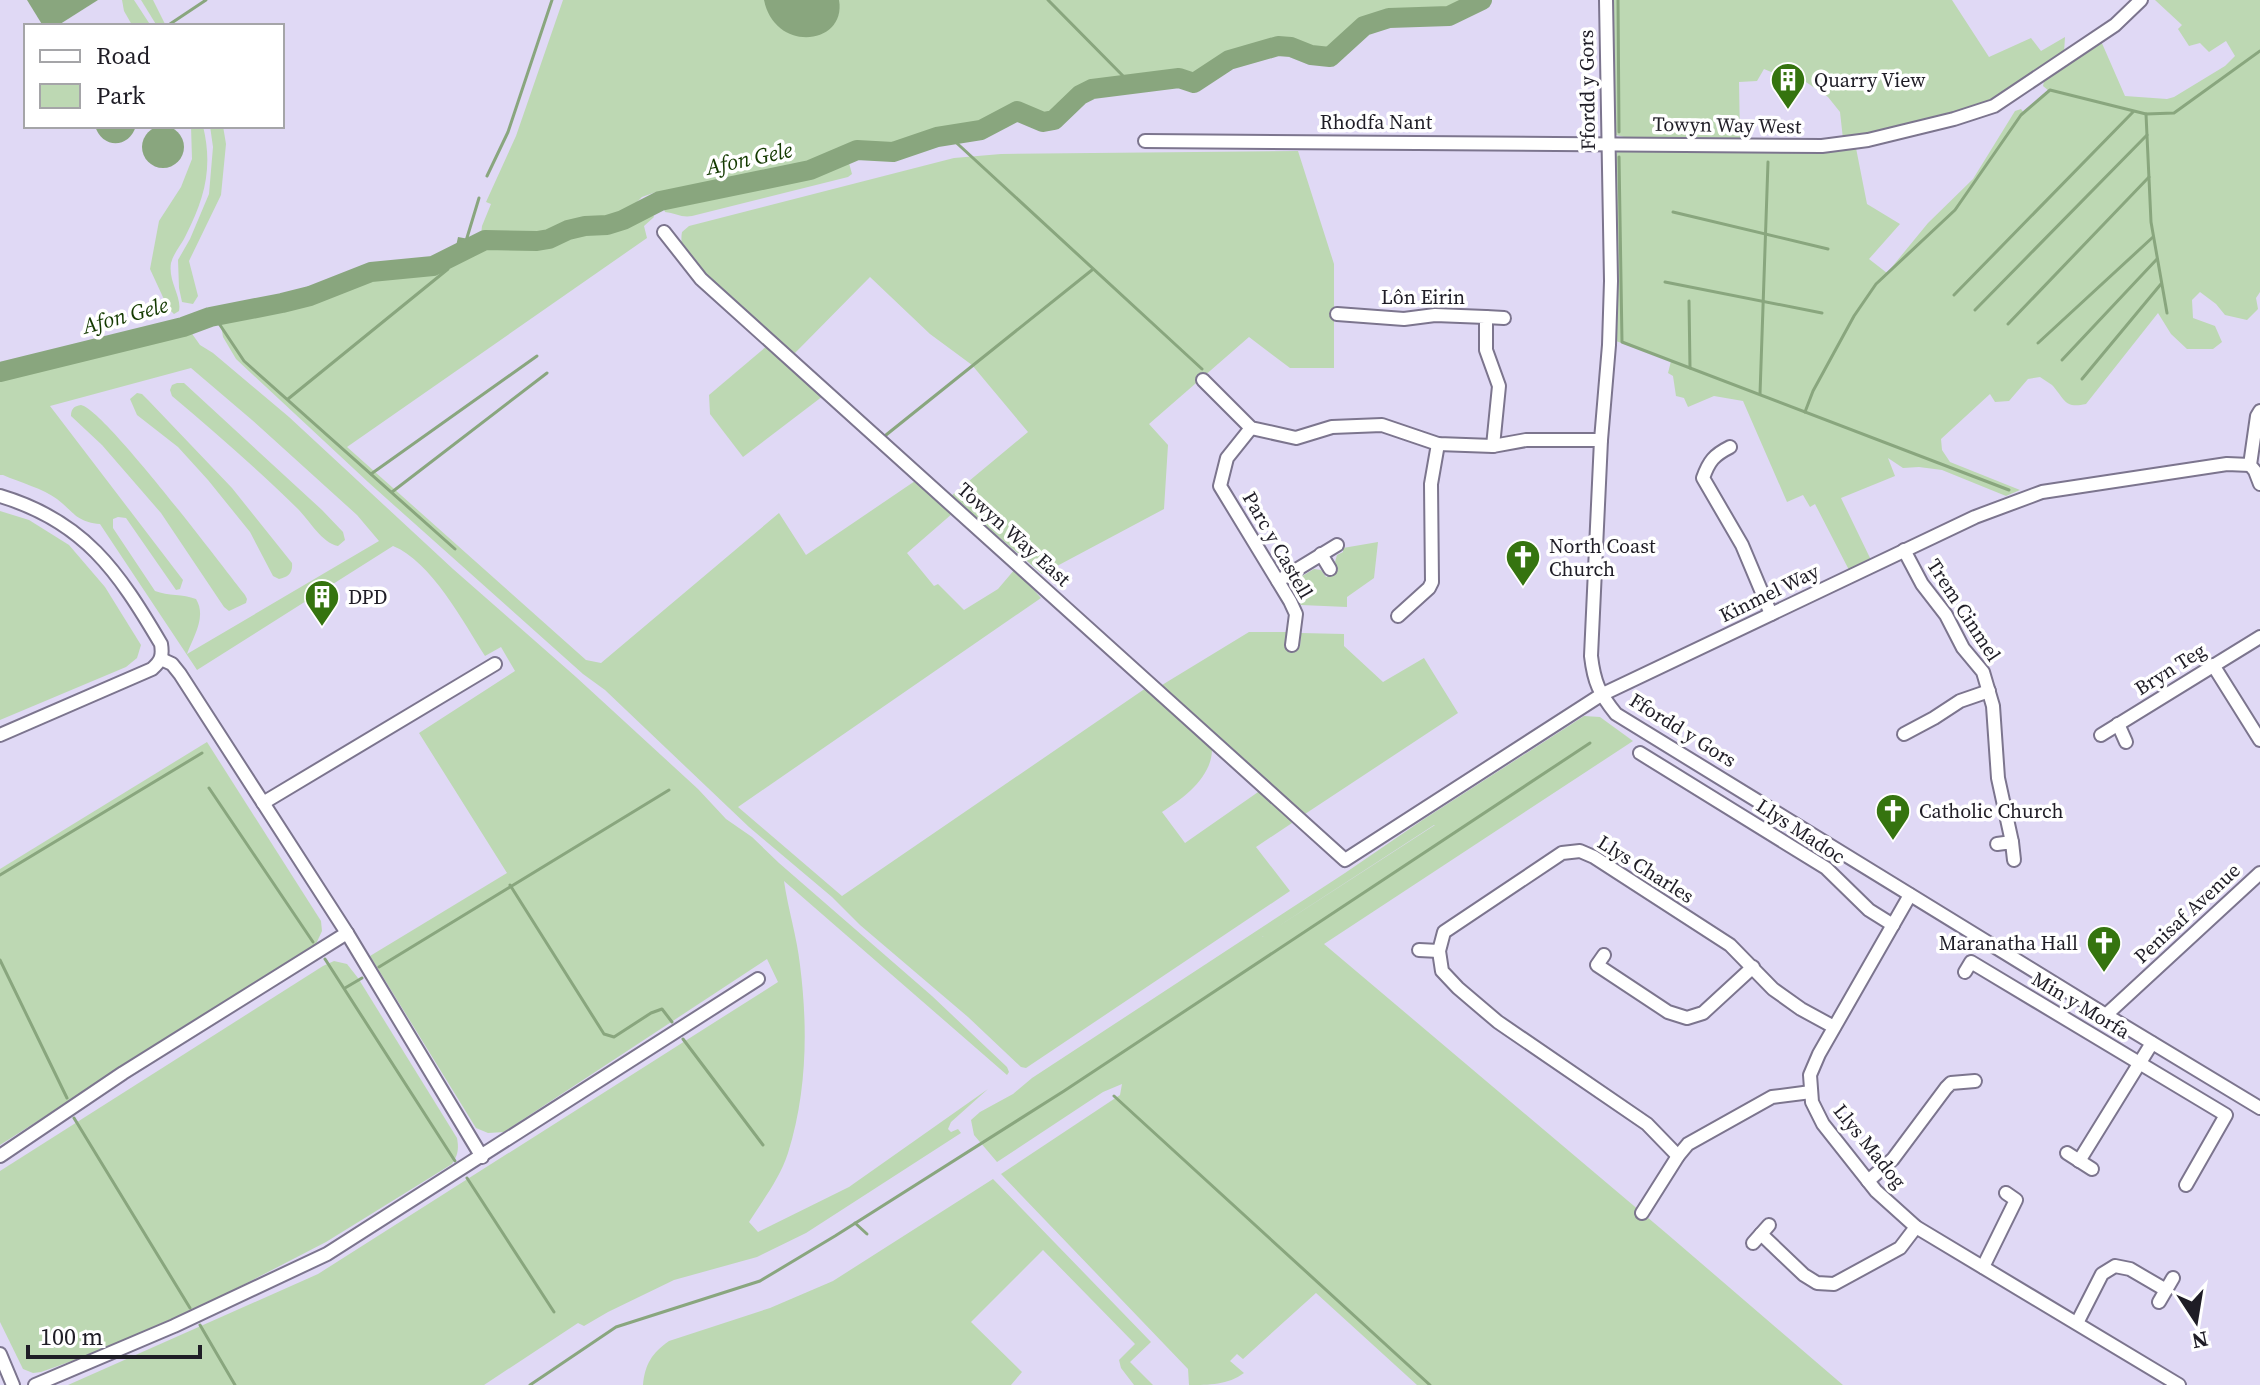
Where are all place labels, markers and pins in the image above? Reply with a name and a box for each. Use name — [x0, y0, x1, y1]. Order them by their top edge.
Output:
building icon: Quarry View — [1769, 61, 1807, 111]
place label: Quarry View — [1814, 66, 1926, 94]
place label: North Coast Church — [1549, 532, 1656, 583]
church icon: North Coast Church — [1504, 538, 1542, 588]
building icon: DPD — [303, 578, 341, 628]
place label: DPD — [348, 583, 387, 611]
church icon: Catholic Church — [1874, 792, 1912, 842]
place label: Catholic Church — [1919, 797, 2063, 825]
church icon: Maranatha Hall — [2085, 924, 2123, 974]
place label: Maranatha Hall — [1939, 929, 2078, 957]

